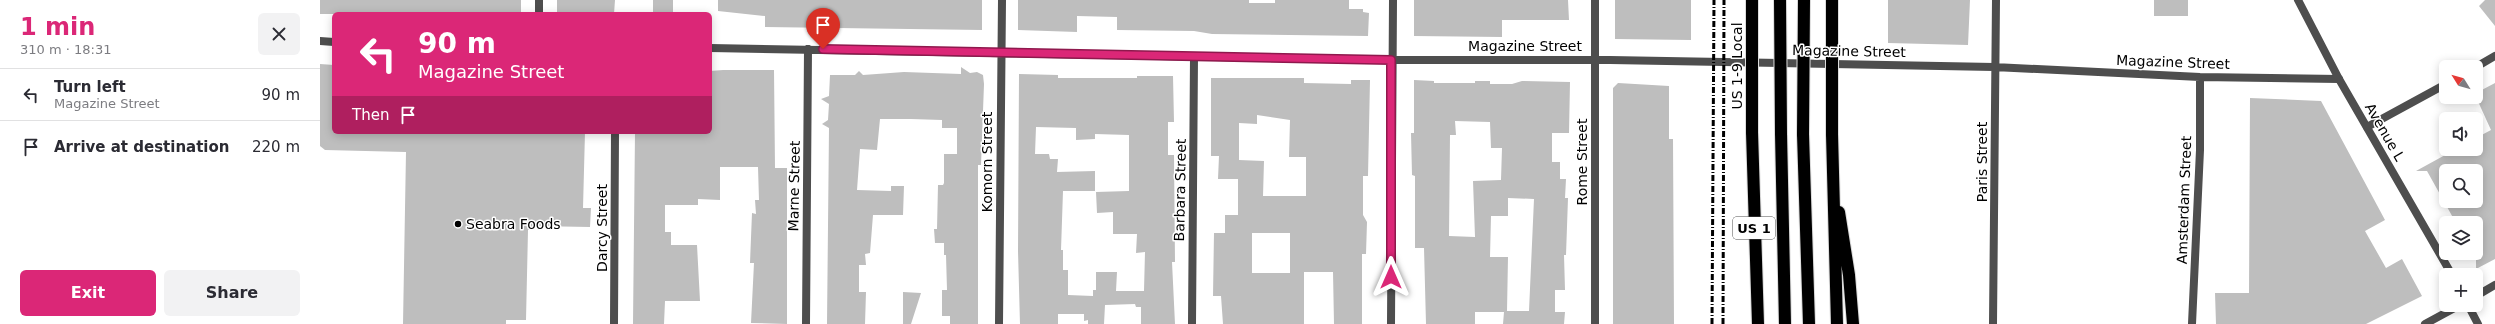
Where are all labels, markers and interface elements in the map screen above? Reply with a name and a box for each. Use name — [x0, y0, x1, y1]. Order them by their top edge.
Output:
pin — [806, 8, 840, 49]
text: 1 min — [20, 13, 95, 41]
button: close — [258, 13, 300, 55]
icon: arrive — [812, 14, 834, 36]
street label: US 1-9 Local — [1729, 22, 1745, 110]
text: 90 m — [418, 27, 496, 60]
icon: left — [352, 28, 404, 80]
street label: Magazine Street — [1468, 38, 1582, 54]
text: 310 m · 18:31 — [20, 42, 111, 57]
street label: Magazine Street — [1792, 42, 1907, 60]
street label: Magazine Street — [2116, 52, 2231, 72]
north arrow — [2439, 60, 2483, 104]
map controls — [2439, 60, 2483, 312]
text: Magazine Street — [418, 61, 564, 82]
text: Turn left — [54, 78, 126, 96]
icon: left — [20, 84, 42, 106]
text: 90 m — [262, 86, 300, 104]
text: Magazine Street — [54, 96, 160, 111]
street label: Avenue L — [2362, 100, 2408, 164]
icon: arrive — [397, 104, 419, 126]
text: Then — [352, 106, 389, 124]
street label: Komorn Street — [979, 111, 995, 212]
button: sound — [2439, 112, 2483, 156]
street label: Rome Street — [1574, 118, 1590, 205]
street label: Paris Street — [1974, 121, 1990, 202]
street label: Amsterdam Street — [2174, 135, 2194, 264]
icon: arrive — [20, 136, 42, 158]
text: Arrive at destination — [54, 138, 229, 156]
text: 220 m — [252, 138, 300, 156]
street label: Barbara Street — [1171, 138, 1189, 241]
street label: Marne Street — [785, 140, 803, 231]
button: search — [2439, 164, 2483, 208]
street label: Darcy Street — [594, 184, 610, 272]
place label: Seabra Foods — [466, 216, 561, 232]
button: layers — [2439, 216, 2483, 260]
road number: US 1 — [1733, 217, 1775, 239]
marker: Seabra Foods — [453, 219, 463, 229]
position arrow — [1370, 256, 1412, 298]
button: + — [2439, 268, 2483, 312]
button: Exit — [20, 270, 156, 316]
button: Share — [164, 270, 300, 316]

